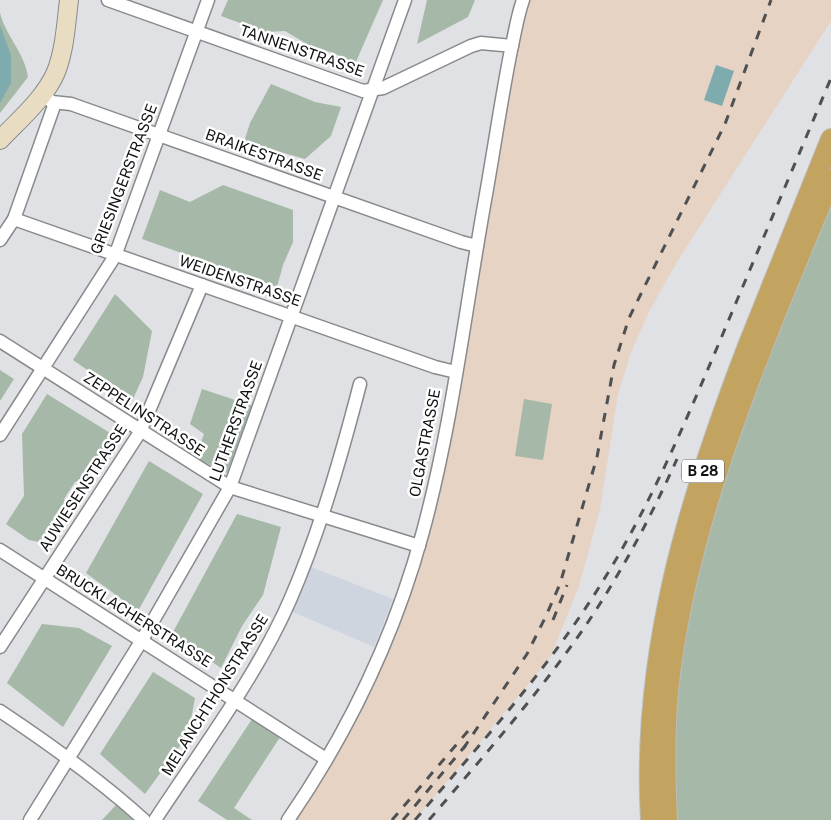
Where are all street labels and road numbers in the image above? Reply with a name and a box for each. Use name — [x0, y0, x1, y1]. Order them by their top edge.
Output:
street label: TANNENSTRASSE — [238, 21, 367, 80]
street label: GRIESINGERSTRASSE — [87, 101, 160, 256]
street label: BRAIKESTRASSE — [203, 125, 325, 184]
street label: WEIDENSTRASSE — [177, 252, 303, 309]
street label: LUTHERSTRASSE — [206, 358, 265, 484]
street label: ZEPPELINSTRASSE — [81, 368, 208, 459]
street label: OLGASTRASSE — [406, 387, 443, 498]
street label: AUWIESENSTRASSE — [35, 421, 130, 554]
road number: B 28 — [682, 460, 724, 482]
street label: BRUCKLACHERSTRASSE — [53, 561, 215, 670]
street label: MELANCHTHONSTRASSE — [158, 611, 271, 778]

